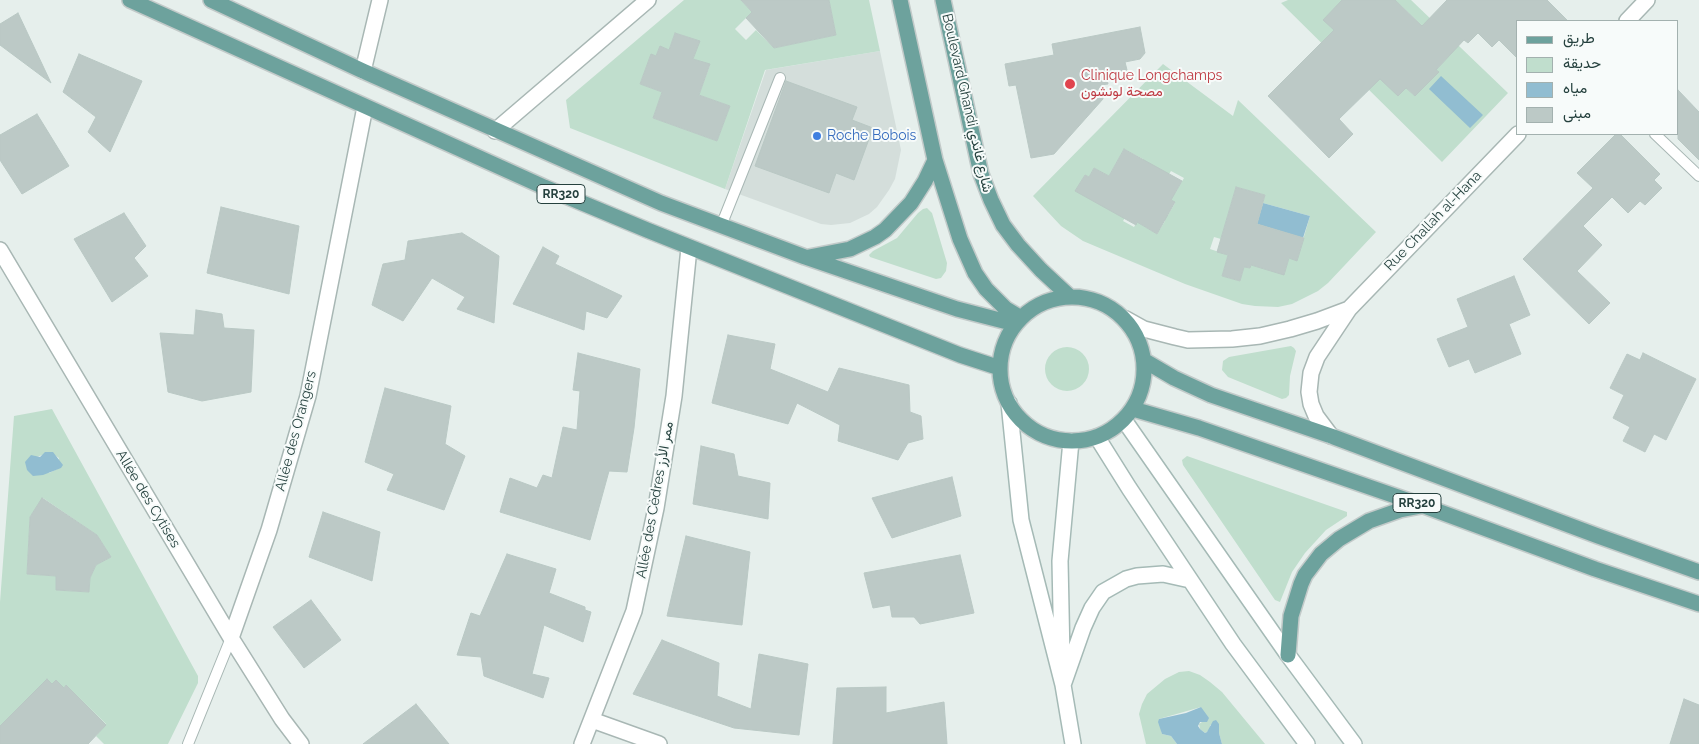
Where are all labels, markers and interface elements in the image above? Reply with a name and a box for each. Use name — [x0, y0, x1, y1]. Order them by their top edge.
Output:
street label: Boulevard Ghandi شارع غاندي — [938, 12, 996, 194]
legend — [1516, 20, 1679, 135]
text: طريق — [1563, 29, 1595, 47]
text: حديقة — [1563, 54, 1601, 72]
place label: Clinique Longchamps مصحة لونشون — [1081, 68, 1222, 100]
marker: Clinique Longchamps مصحة لونشون — [1063, 77, 1077, 91]
text: مياه — [1563, 79, 1587, 97]
text: مبنى — [1563, 104, 1591, 122]
place label: Roche Bobois — [827, 128, 916, 144]
marker: Roche Bobois — [811, 130, 823, 142]
street label: Rue Challah al-Hana — [1381, 168, 1485, 274]
road number: RR320 — [537, 184, 585, 203]
street label: Allée des Orangers — [272, 369, 320, 493]
street label: Allée des Cèdres ممر الأرز — [633, 420, 677, 580]
street label: Allée des Cytises — [112, 447, 184, 551]
road number: RR320 — [1393, 493, 1441, 512]

